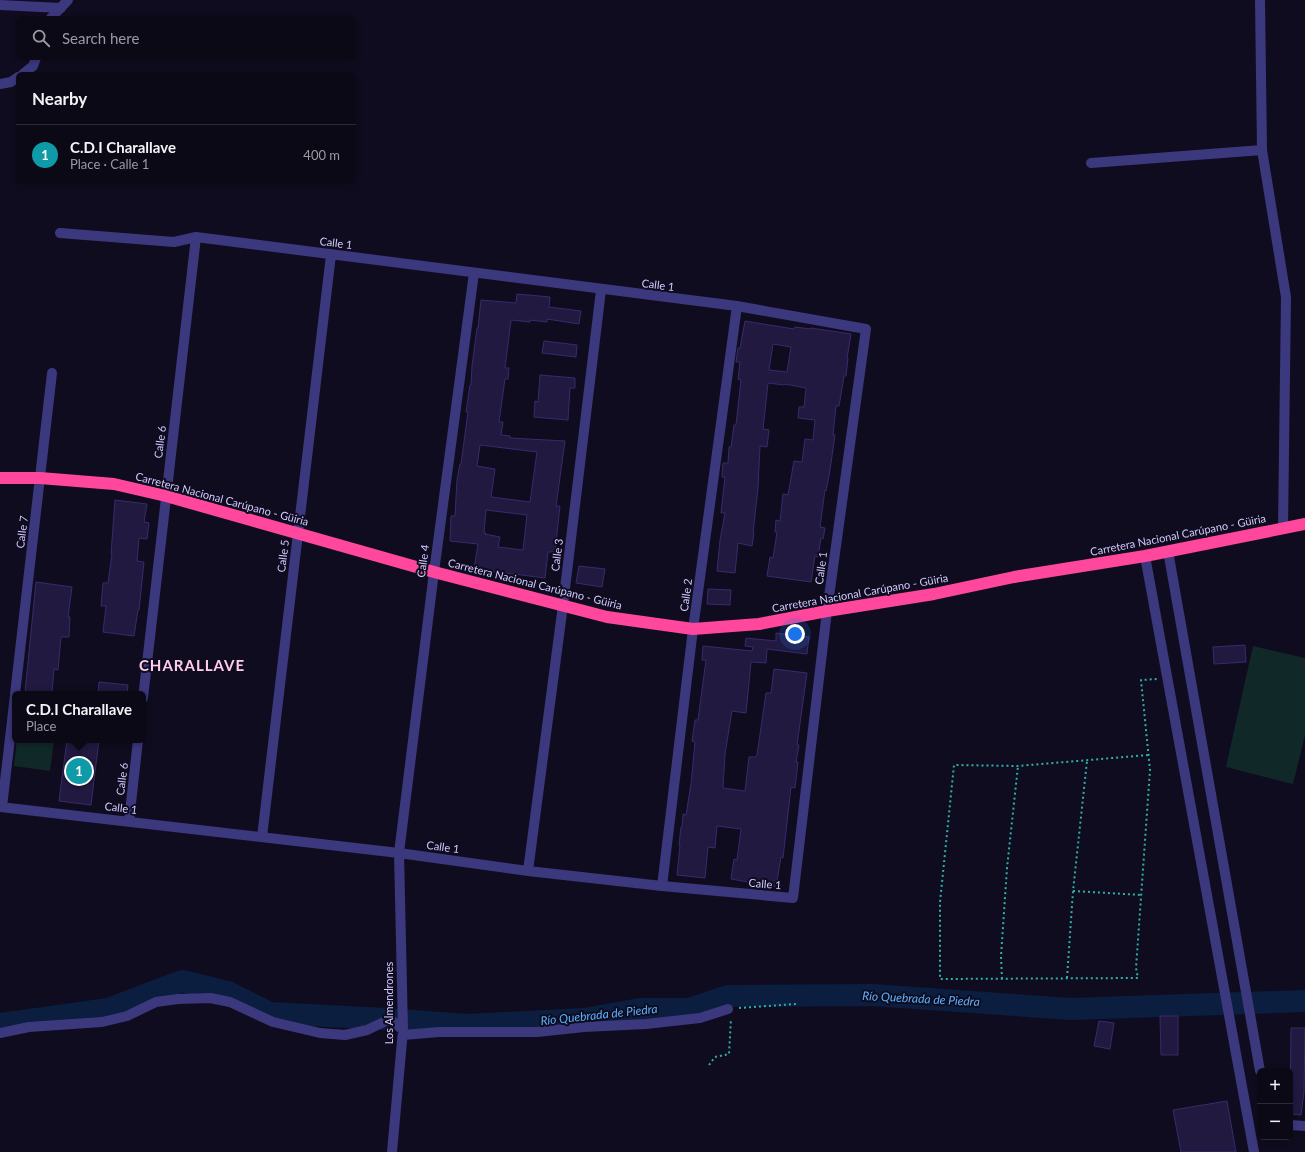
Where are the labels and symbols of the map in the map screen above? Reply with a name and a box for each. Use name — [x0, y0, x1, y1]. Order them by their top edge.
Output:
street label: Calle 1 — [319, 234, 353, 251]
street label: Calle 1 — [641, 276, 675, 293]
street label: Calle 6 — [151, 425, 168, 459]
street label: Carretera Nacional Carúpano - Güiria — [134, 469, 310, 528]
street label: Carretera Nacional Carúpano - Güiria — [1089, 511, 1267, 558]
street label: Calle 7 — [13, 515, 30, 549]
street label: Calle 3 — [548, 538, 565, 572]
street label: Calle 5 — [274, 539, 291, 573]
street label: Calle 4 — [414, 543, 431, 578]
street label: Calle 1 — [812, 551, 829, 585]
street label: Carretera Nacional Carúpano - Güiria — [447, 556, 623, 611]
street label: Carretera Nacional Carúpano - Güiria — [771, 571, 949, 614]
street label: Calle 2 — [677, 578, 694, 612]
your location — [785, 624, 805, 644]
district label: CHARALLAVE — [139, 656, 245, 674]
pin: 1 — [66, 756, 92, 786]
street label: Calle 6 — [113, 762, 130, 796]
street label: Calle 1 — [104, 799, 138, 816]
street label: Calle 1 — [426, 838, 460, 855]
street label: Calle 1 — [748, 876, 782, 891]
street label: Los Almendrones — [382, 961, 395, 1044]
water label: Río Quebrada de Piedra — [862, 988, 980, 1009]
water label: Río Quebrada de Piedra — [540, 1001, 658, 1028]

